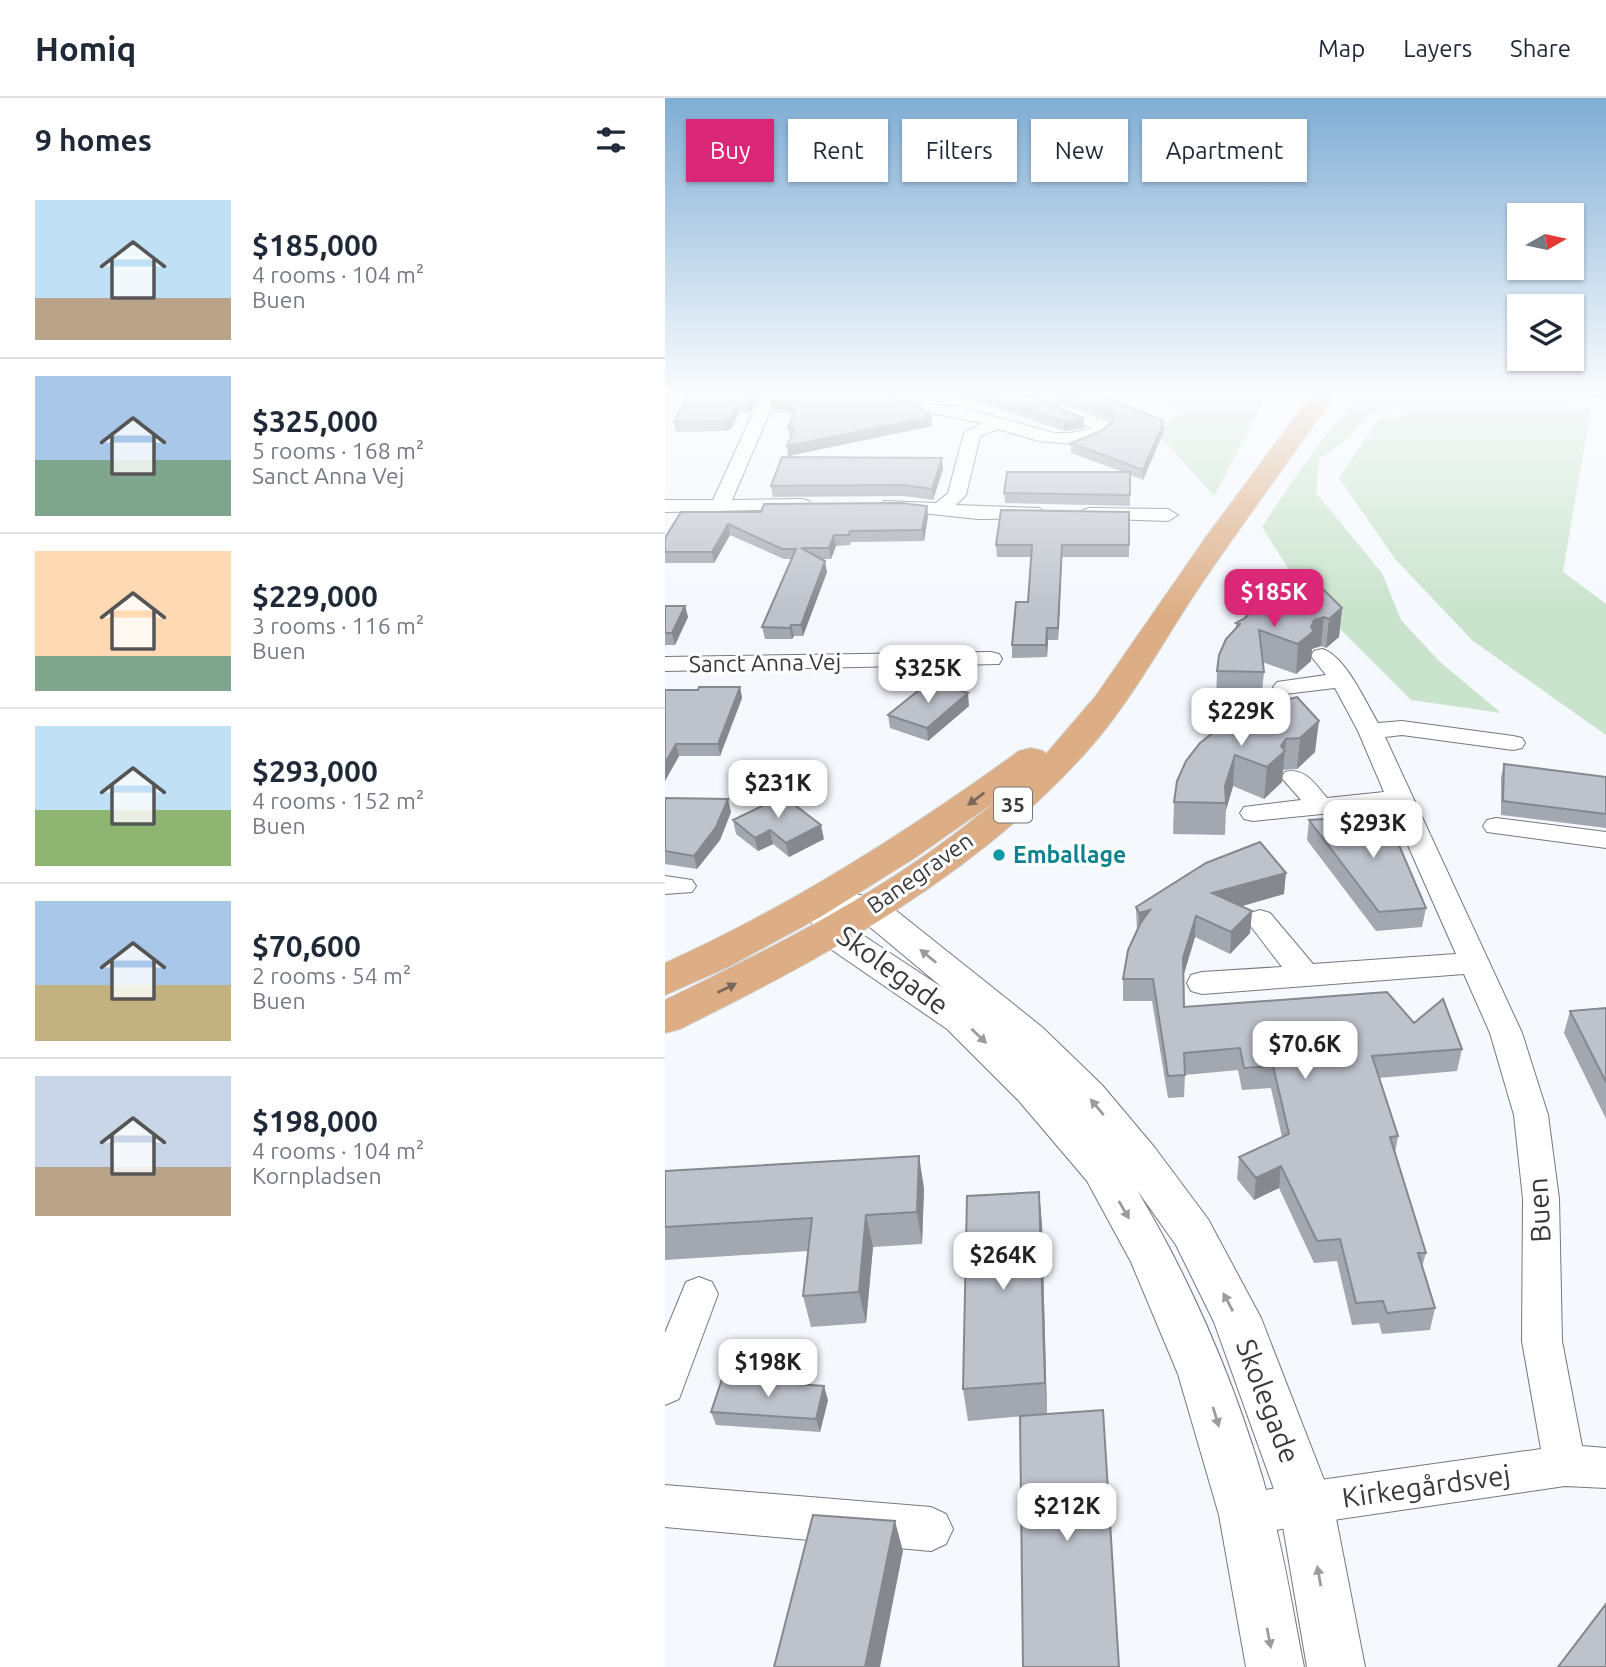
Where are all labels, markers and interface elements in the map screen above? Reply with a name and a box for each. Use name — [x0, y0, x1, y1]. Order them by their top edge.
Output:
text: Homiq — [35, 30, 136, 67]
text: Map — [1318, 35, 1365, 62]
text: Layers — [1403, 35, 1472, 62]
text: Share — [1510, 35, 1571, 62]
chip: Buy — [686, 119, 774, 182]
chip: Rent — [788, 119, 888, 182]
chip: Filters — [902, 119, 1017, 182]
chip: New — [1031, 119, 1128, 182]
chip: Apartment — [1142, 119, 1307, 182]
icon: filters — [592, 121, 630, 159]
text: 9 homes — [35, 123, 152, 157]
north arrow — [1507, 203, 1584, 280]
map controls — [1507, 203, 1584, 371]
icon: home — [91, 228, 175, 312]
text: $185,000 — [252, 228, 378, 262]
text: 4 rooms · 104 m² — [252, 262, 424, 287]
text: Buen — [252, 287, 306, 312]
button: layers — [1507, 294, 1584, 371]
icon: home — [91, 404, 175, 488]
text: $325,000 — [252, 404, 378, 438]
text: 5 rooms · 168 m² — [252, 438, 424, 463]
text: Sanct Anna Vej — [252, 463, 404, 488]
pin: $185K — [1225, 570, 1323, 629]
icon: home — [91, 579, 175, 663]
text: $229,000 — [252, 579, 378, 613]
text: $185K — [1240, 579, 1308, 604]
text: 3 rooms · 116 m² — [252, 613, 424, 638]
text: Buen — [252, 638, 306, 663]
pin: $325K — [879, 646, 977, 705]
street label: Sanct Anna Vej — [689, 649, 841, 676]
text: $325K — [894, 655, 962, 680]
pin: $229K — [1192, 688, 1290, 748]
text: $229K — [1207, 698, 1275, 723]
icon: home — [91, 754, 175, 838]
text: $293,000 — [252, 754, 378, 788]
pin: $231K — [729, 760, 827, 820]
text: $231K — [744, 770, 812, 795]
text: 4 rooms · 152 m² — [252, 788, 424, 813]
road number: 35 — [994, 788, 1032, 822]
one-way arrow — [967, 792, 985, 806]
pin: $293K — [1324, 800, 1422, 860]
text: $293K — [1339, 810, 1407, 835]
text: Buen — [252, 813, 306, 838]
street label: Banegraven — [862, 827, 977, 918]
place label: Emballage — [1013, 842, 1126, 867]
marker: Emballage — [991, 847, 1007, 863]
street label: Skolegade — [832, 919, 955, 1020]
icon: home — [91, 929, 175, 1013]
text: $70,600 — [252, 929, 361, 963]
one-way arrow — [919, 948, 937, 963]
text: 2 rooms · 54 m² — [252, 963, 411, 988]
one-way arrow — [716, 983, 737, 994]
text: Buen — [252, 988, 306, 1013]
pin: $70.6K — [1248, 1021, 1362, 1081]
one-way arrow — [970, 1028, 987, 1044]
text: $70.6K — [1269, 1031, 1341, 1056]
one-way arrow — [1089, 1099, 1104, 1117]
icon: home — [91, 1104, 175, 1188]
text: $198,000 — [252, 1104, 378, 1138]
text: 4 rooms · 104 m² — [252, 1138, 424, 1163]
text: Kornpladsen — [252, 1163, 382, 1188]
street label: Buen — [1521, 1177, 1556, 1243]
one-way arrow — [1118, 1200, 1131, 1219]
pin: $264K — [954, 1232, 1052, 1292]
text: $264K — [969, 1242, 1037, 1267]
one-way arrow — [1223, 1292, 1234, 1312]
street label: Skolegade — [1231, 1335, 1306, 1467]
pin: $198K — [719, 1340, 817, 1399]
text: $198K — [734, 1349, 802, 1374]
one-way arrow — [1212, 1407, 1222, 1428]
street label: Kirkegårdsvej — [1340, 1458, 1512, 1513]
pin: $212K — [1018, 1484, 1116, 1543]
text: $212K — [1033, 1493, 1101, 1518]
one-way arrow — [1314, 1565, 1325, 1587]
one-way arrow — [1264, 1627, 1275, 1649]

